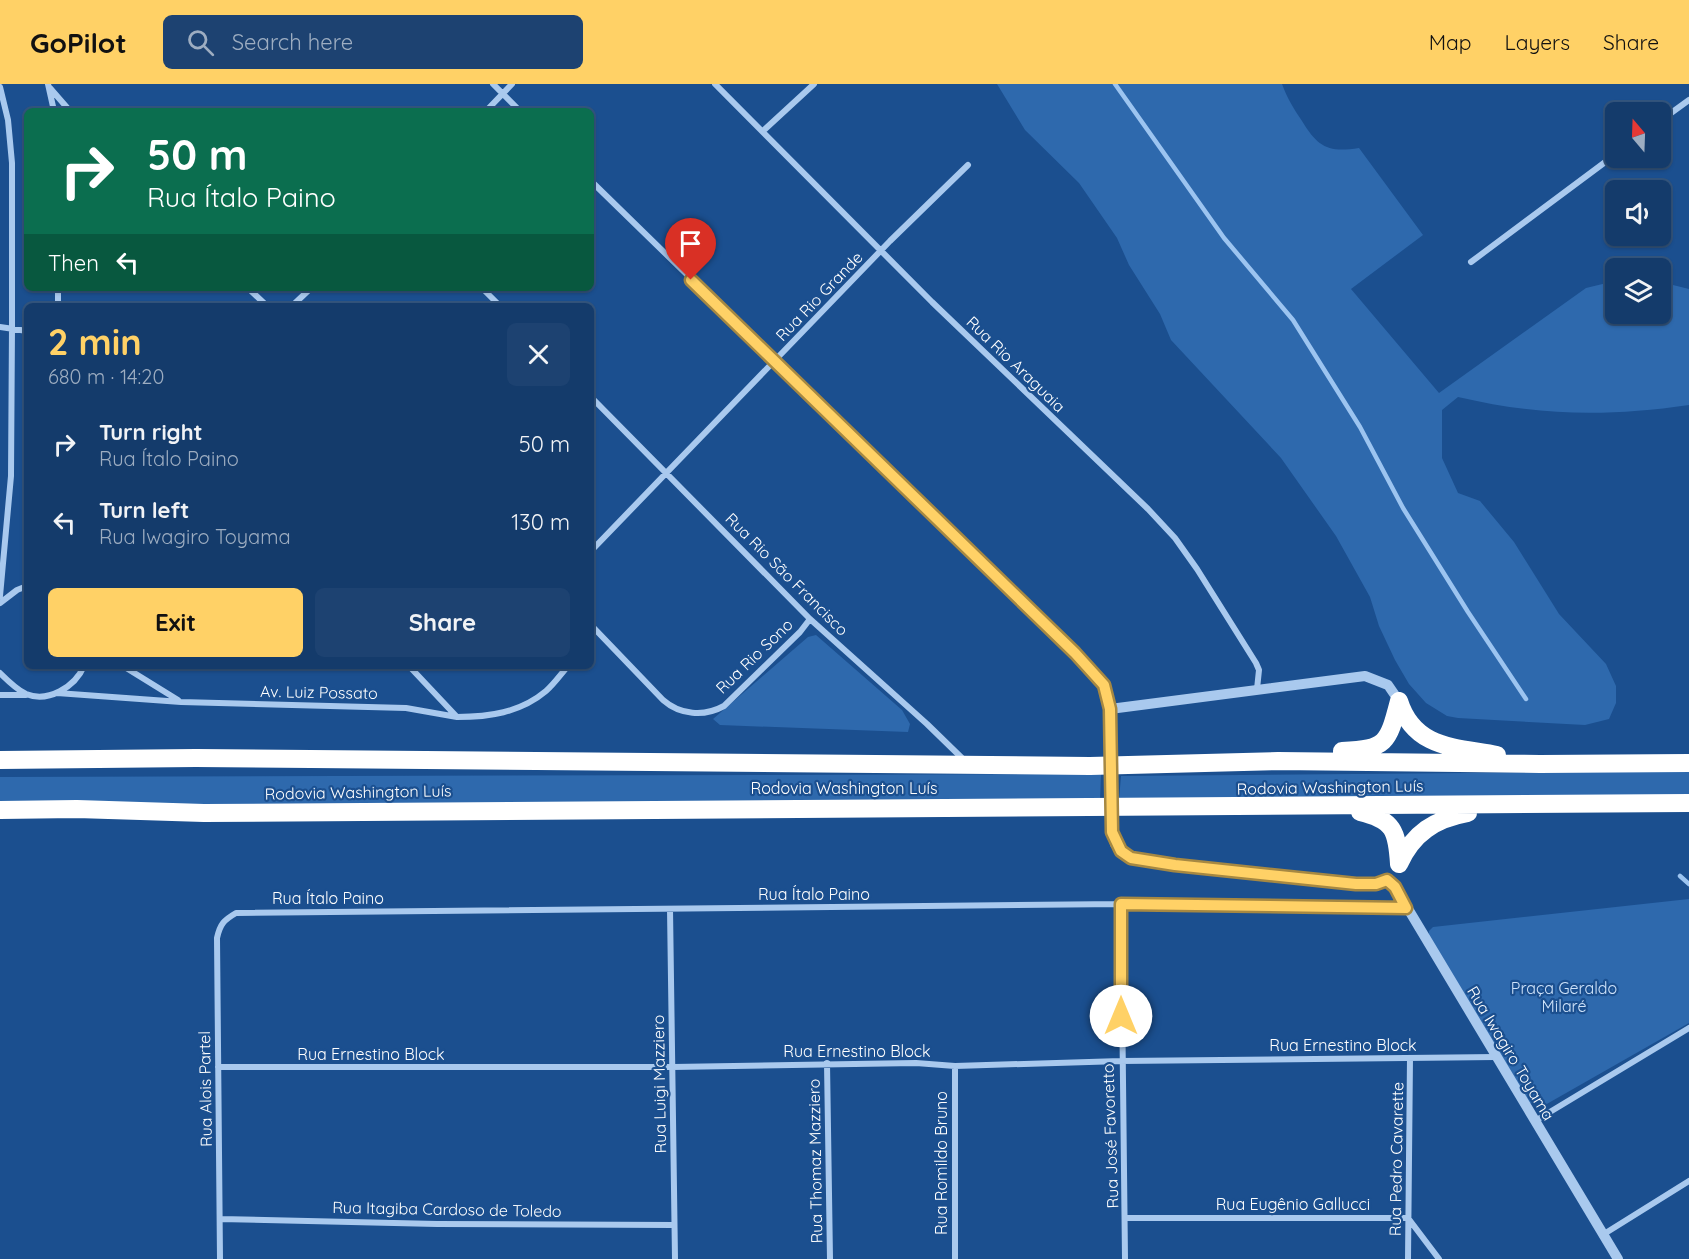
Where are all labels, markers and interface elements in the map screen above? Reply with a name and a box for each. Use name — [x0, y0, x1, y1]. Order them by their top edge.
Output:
search box — [163, 15, 583, 69]
text: GoPilot — [30, 25, 127, 60]
icon: search — [184, 26, 217, 59]
text: Search here — [232, 28, 353, 56]
text: Map — [1429, 29, 1472, 55]
text: Layers — [1505, 29, 1570, 55]
text: Share — [1603, 29, 1659, 55]
north arrow — [1605, 102, 1671, 168]
map controls — [1605, 102, 1671, 324]
text: 50 m — [147, 128, 247, 181]
icon: right — [48, 132, 126, 210]
text: Rua Ítalo Paino — [147, 180, 336, 214]
button: sound — [1605, 180, 1671, 246]
pin — [665, 218, 716, 280]
icon: arrive — [674, 227, 707, 260]
icon: left — [111, 246, 144, 279]
street label: Rua Rio Grande — [771, 247, 867, 345]
text: Then — [48, 249, 99, 277]
button: layers — [1605, 258, 1671, 324]
street label: Rua Rio Araguaia — [962, 312, 1070, 416]
text: 2 min — [48, 319, 142, 364]
button: close — [507, 323, 570, 386]
text: 680 m · 14:20 — [48, 364, 164, 389]
text: Turn right — [99, 418, 203, 446]
icon: right — [48, 428, 81, 461]
text: 50 m — [519, 430, 570, 458]
text: Rua Ítalo Paino — [99, 446, 239, 471]
text: Turn left — [99, 496, 189, 524]
icon: left — [48, 506, 81, 539]
text: 130 m — [511, 508, 570, 536]
street label: Rua Rio São Francisco — [721, 508, 853, 640]
text: Rua Iwagiro Toyama — [99, 524, 291, 549]
button: Exit — [48, 588, 303, 657]
button: Share — [315, 588, 570, 657]
street label: Rua Rio Sono — [711, 614, 797, 698]
street label: Av. Luiz Possato — [260, 681, 378, 703]
street label: Rodovia Washington Luís — [1236, 775, 1424, 799]
street label: Rodovia Washington Luís — [751, 778, 937, 798]
street label: Rodovia Washington Luís — [264, 780, 452, 804]
street label: Rua Ítalo Paino — [758, 884, 870, 904]
street label: Rua Ítalo Paino — [272, 888, 384, 908]
park label: Praça Geraldo Milaré — [1511, 978, 1617, 1016]
street label: Rua Iwagiro Toyama — [1463, 982, 1559, 1124]
position arrow — [1089, 984, 1153, 1048]
street label: Rua Luigi Mazziero — [648, 1014, 670, 1154]
street label: Rua Alois Partel — [194, 1031, 216, 1147]
street label: Rua Ernestino Block — [1269, 1035, 1417, 1055]
street label: Rua Ernestino Block — [783, 1041, 931, 1061]
street label: Rua Ernestino Block — [297, 1044, 445, 1064]
street label: Rua José Favoretto — [1097, 1063, 1123, 1209]
street label: Rua Thomaz Mazziero — [804, 1079, 826, 1243]
street label: Rua Pedro Cavarette — [1385, 1082, 1407, 1236]
street label: Rua Romildo Bruno — [931, 1091, 951, 1235]
street label: Rua Eugênio Gallucci — [1216, 1194, 1370, 1214]
street label: Rua Itagiba Cardoso de Toledo — [332, 1197, 562, 1221]

